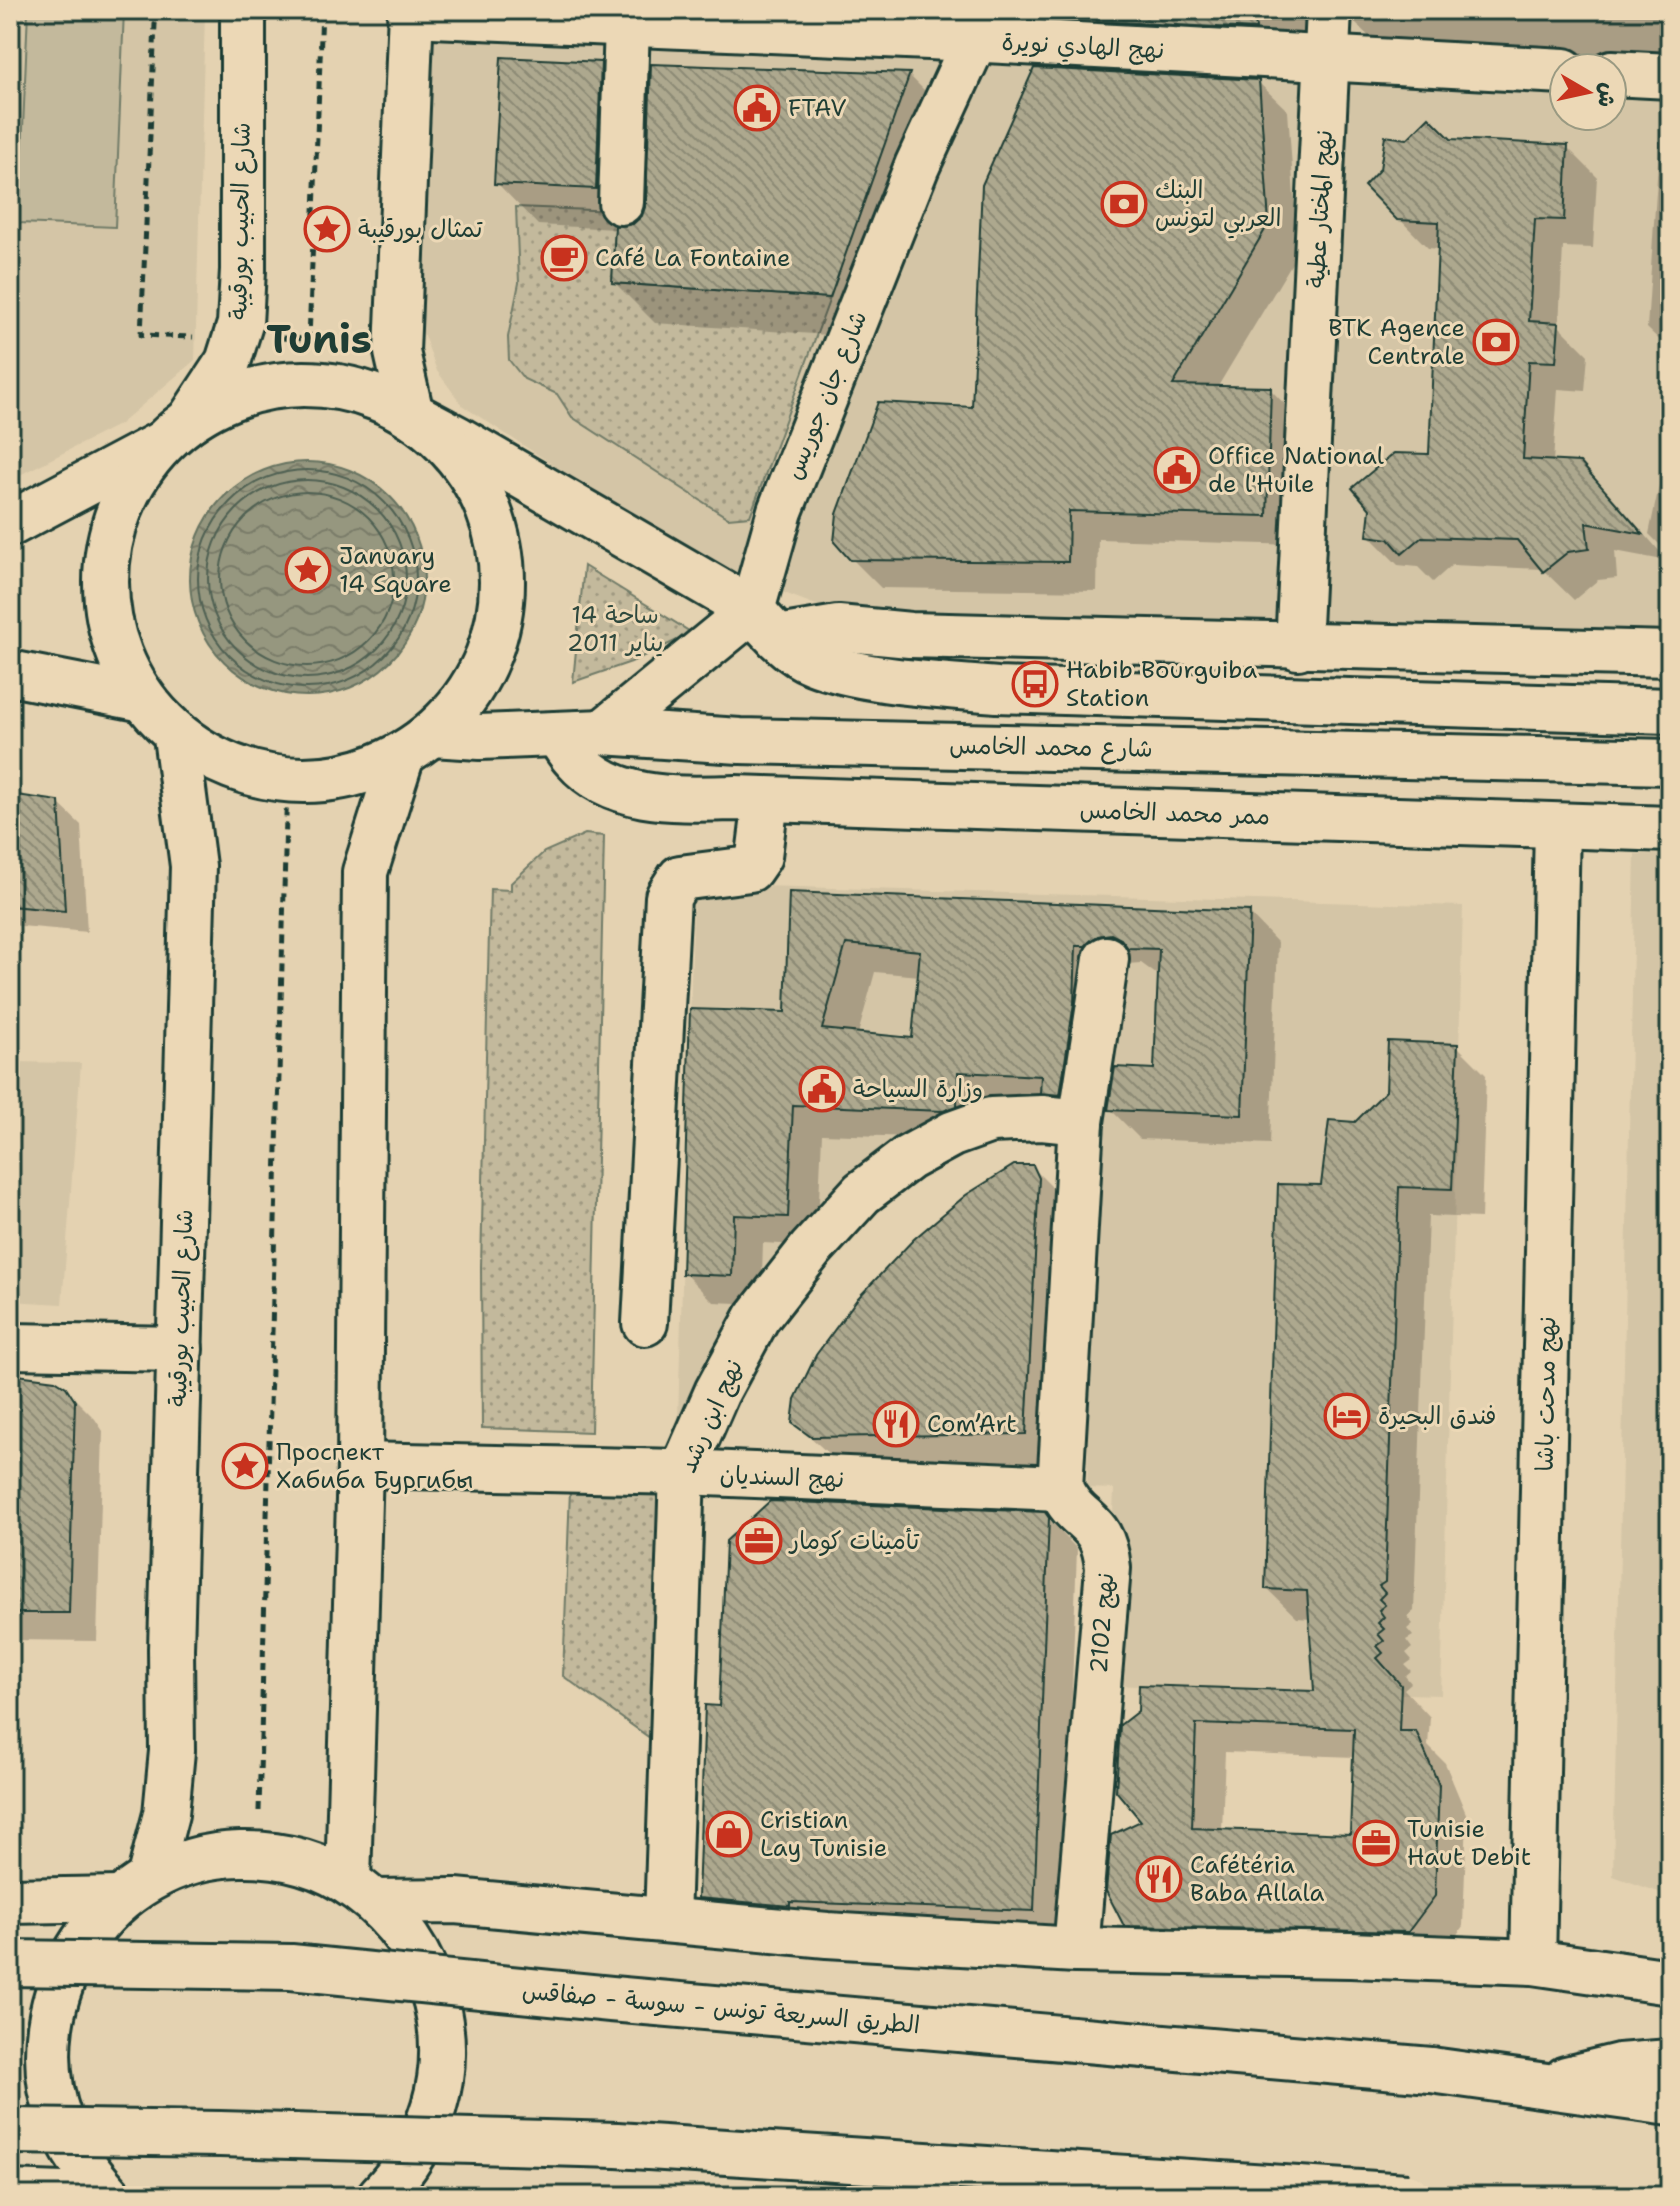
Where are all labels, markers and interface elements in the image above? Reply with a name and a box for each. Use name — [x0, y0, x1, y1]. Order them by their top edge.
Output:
street label: نهج الهادي نويرة — [1001, 26, 1165, 67]
north arrow — [1548, 52, 1628, 132]
text: ش — [1591, 81, 1623, 109]
public building icon: FTAV — [733, 84, 781, 132]
place label: FTAV — [788, 92, 846, 124]
street label: شارع الحبيب بورقيبة — [222, 122, 259, 320]
street label: نهج المختار عطية — [1300, 129, 1340, 289]
place label: البنك العربي لتونس — [1155, 174, 1281, 239]
bank icon: البنك العربي لتونس — [1100, 180, 1148, 228]
place icon: تمثال بورقيبة — [303, 205, 351, 253]
place label: تمثال بورقيبة — [358, 213, 483, 245]
cafe icon: Café La Fontaine — [540, 234, 588, 282]
place label: Café La Fontaine — [595, 242, 791, 274]
street label: شارع جان جوريس — [778, 306, 875, 484]
district label: Tunis — [266, 312, 372, 366]
place label: BTK Agence Centrale — [1328, 312, 1465, 372]
bank icon: BTK Agence Centrale — [1472, 318, 1520, 366]
place label: Office National de l'Huile — [1208, 440, 1385, 500]
public building icon: Office National de l'Huile — [1153, 446, 1201, 494]
place label: January 14 Square — [339, 540, 452, 600]
place icon: January 14 Square — [284, 546, 332, 594]
park label: ساحة 14 يناير 2011 — [567, 599, 663, 659]
place label: Habib Bourguiba Station — [1066, 654, 1257, 714]
bus stop icon: Habib Bourguiba Station — [1011, 660, 1059, 708]
street label: شارع محمد الخامس — [949, 729, 1153, 766]
street label: ممر محمد الخامس — [1079, 794, 1271, 832]
public building icon: وزارة السياحة — [798, 1065, 846, 1113]
place label: وزارة السياحة — [853, 1073, 983, 1105]
street label: شارع الحبيب بورقيبة — [162, 1209, 201, 1407]
street label: نهج مدحت باشا — [1529, 1316, 1563, 1472]
street label: نهج ابن رشد — [672, 1354, 750, 1478]
hotel icon: فندق البحيرة — [1323, 1392, 1371, 1440]
restaurant icon: Com’Art — [872, 1400, 920, 1448]
place label: فندق البحيرة — [1378, 1400, 1496, 1432]
place label: Com’Art — [927, 1408, 1017, 1440]
place label: Проспект Хабиба Бургибы — [276, 1436, 473, 1496]
place icon: Проспект Хабиба Бургибы — [221, 1442, 269, 1490]
street label: نهج السنديان — [719, 1459, 845, 1495]
office icon: تأمينات كومار — [735, 1517, 783, 1565]
place label: تأمينات كومار — [788, 1525, 920, 1557]
street label: نهج 2102 — [1083, 1571, 1121, 1675]
place label: Cristian Lay Tunisie — [760, 1804, 887, 1864]
shop icon: Cristian Lay Tunisie — [705, 1810, 753, 1858]
place label: Tunisie Haut Debit — [1407, 1813, 1531, 1873]
office icon: Tunisie Haut Debit — [1352, 1819, 1400, 1867]
place label: Cafétéria Baba Allala — [1190, 1849, 1325, 1909]
restaurant icon: Cafétéria Baba Allala — [1135, 1855, 1183, 1903]
street label: الطريق السريعة تونس - سوسة - صفاقس — [521, 1975, 921, 2041]

